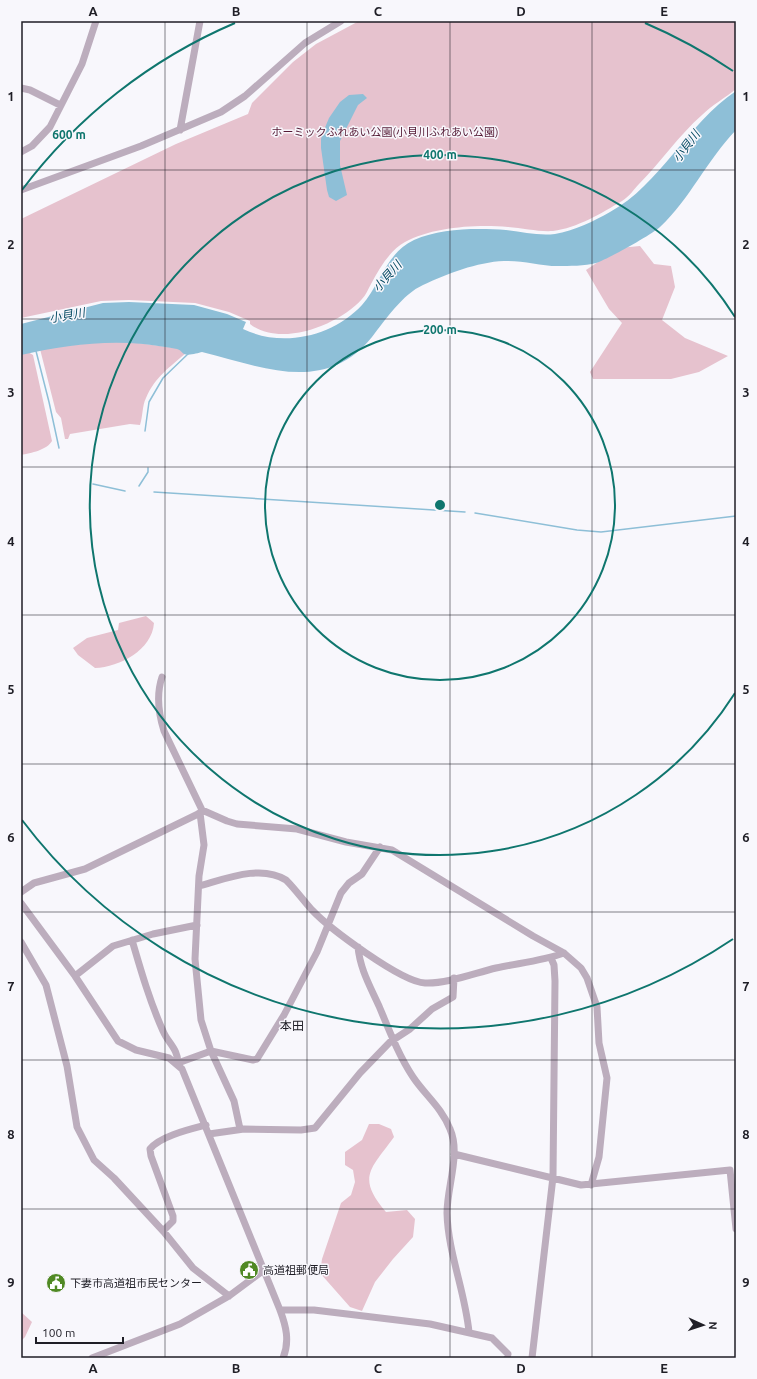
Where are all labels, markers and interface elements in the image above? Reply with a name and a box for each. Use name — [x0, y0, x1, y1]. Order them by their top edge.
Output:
text: A — [88, 4, 98, 18]
text: B — [232, 4, 241, 18]
text: C — [374, 4, 383, 18]
text: D — [516, 4, 526, 18]
text: E — [660, 4, 668, 18]
text: 1 — [7, 89, 15, 103]
text: 1 — [742, 89, 750, 103]
park label: ホーミックふれあい公園(小貝川ふれあい公園) — [272, 126, 498, 139]
water label: 小貝川 — [670, 126, 703, 164]
text: 600 m — [52, 128, 86, 141]
text: 400 m — [423, 148, 457, 161]
text: 2 — [7, 237, 15, 251]
text: 2 — [742, 237, 750, 251]
water label: 小貝川 — [370, 257, 405, 294]
water label: 小貝川 — [48, 305, 88, 325]
text: 200 m — [423, 323, 457, 336]
text: 3 — [7, 385, 15, 399]
text: 3 — [742, 385, 750, 399]
centre of rings — [433, 498, 447, 512]
text: 4 — [7, 534, 15, 548]
text: 4 — [742, 534, 750, 548]
text: 5 — [7, 682, 15, 696]
text: 5 — [742, 682, 750, 696]
text: 6 — [7, 830, 15, 844]
text: 6 — [742, 830, 750, 844]
text: 7 — [7, 979, 15, 993]
text: 7 — [742, 979, 750, 993]
district label: 本田 — [280, 1019, 304, 1032]
text: 8 — [7, 1127, 15, 1141]
text: 8 — [742, 1127, 750, 1141]
public building icon: 高道祖郵便局 — [238, 1259, 260, 1281]
place label: 高道祖郵便局 — [263, 1264, 329, 1276]
public building icon: 下妻市高道祖市民センター — [45, 1272, 67, 1294]
text: 9 — [7, 1275, 15, 1289]
text: 9 — [742, 1275, 750, 1289]
place label: 下妻市高道祖市民センター — [70, 1277, 202, 1289]
north arrow — [683, 1305, 723, 1345]
scale bar — [36, 1319, 123, 1345]
text: N — [707, 1321, 719, 1330]
text: 100 m — [42, 1326, 75, 1339]
text: A — [88, 1361, 98, 1375]
text: B — [232, 1361, 241, 1375]
text: C — [374, 1361, 383, 1375]
text: D — [516, 1361, 526, 1375]
text: E — [660, 1361, 668, 1375]

